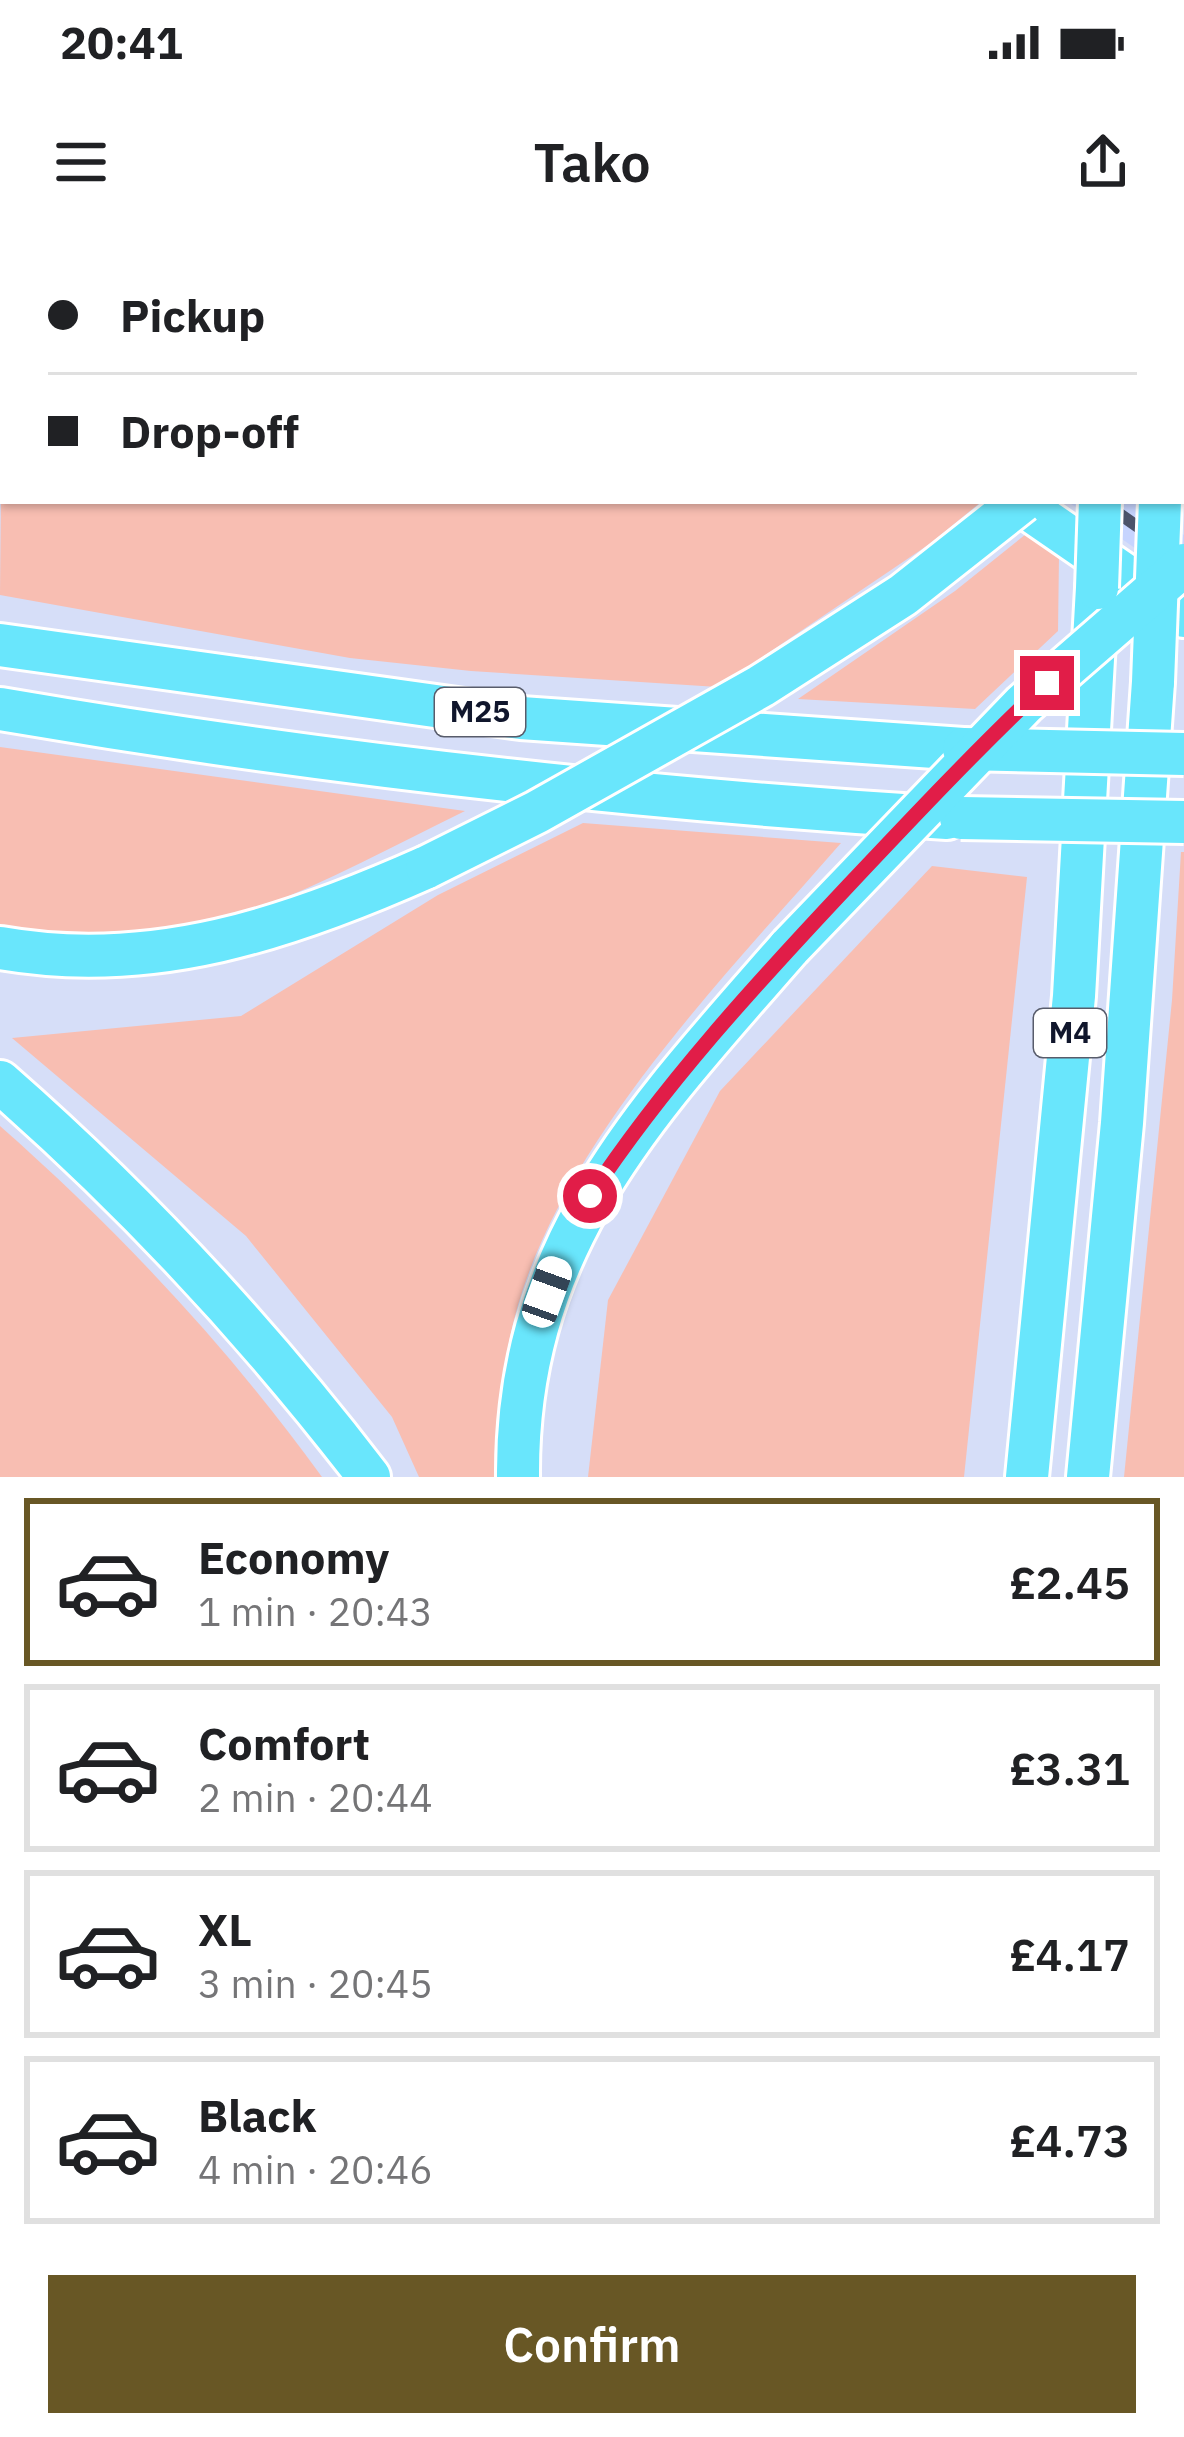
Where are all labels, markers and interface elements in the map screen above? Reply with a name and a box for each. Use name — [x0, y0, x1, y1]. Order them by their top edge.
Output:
text: 20:41 — [60, 13, 183, 71]
text: Tako — [533, 127, 651, 197]
icon: menu — [48, 129, 114, 195]
icon: share — [1070, 129, 1136, 195]
text: Pickup — [120, 286, 265, 344]
text: Drop-off — [120, 402, 299, 460]
route end — [1020, 656, 1074, 710]
road number: M25 — [435, 688, 525, 736]
road number: M4 — [1034, 1009, 1106, 1057]
route start — [563, 1169, 617, 1223]
car — [518, 1252, 576, 1332]
icon: car — [54, 1528, 162, 1636]
text: Economy — [198, 1528, 389, 1586]
text: £2.45 — [1009, 1553, 1130, 1611]
text: 1 min · 20:43 — [198, 1586, 433, 1637]
icon: car — [54, 1714, 162, 1822]
text: Comfort — [198, 1714, 370, 1772]
text: £3.31 — [1009, 1739, 1130, 1797]
text: 2 min · 20:44 — [198, 1772, 433, 1823]
icon: car — [54, 1900, 162, 2008]
text: XL — [198, 1900, 252, 1958]
text: £4.17 — [1009, 1925, 1130, 1983]
text: 3 min · 20:45 — [198, 1958, 433, 2009]
icon: car — [54, 2086, 162, 2194]
text: Black — [198, 2086, 317, 2144]
text: £4.73 — [1009, 2111, 1130, 2169]
text: 4 min · 20:46 — [198, 2144, 433, 2195]
button: Confirm — [48, 2275, 1136, 2413]

